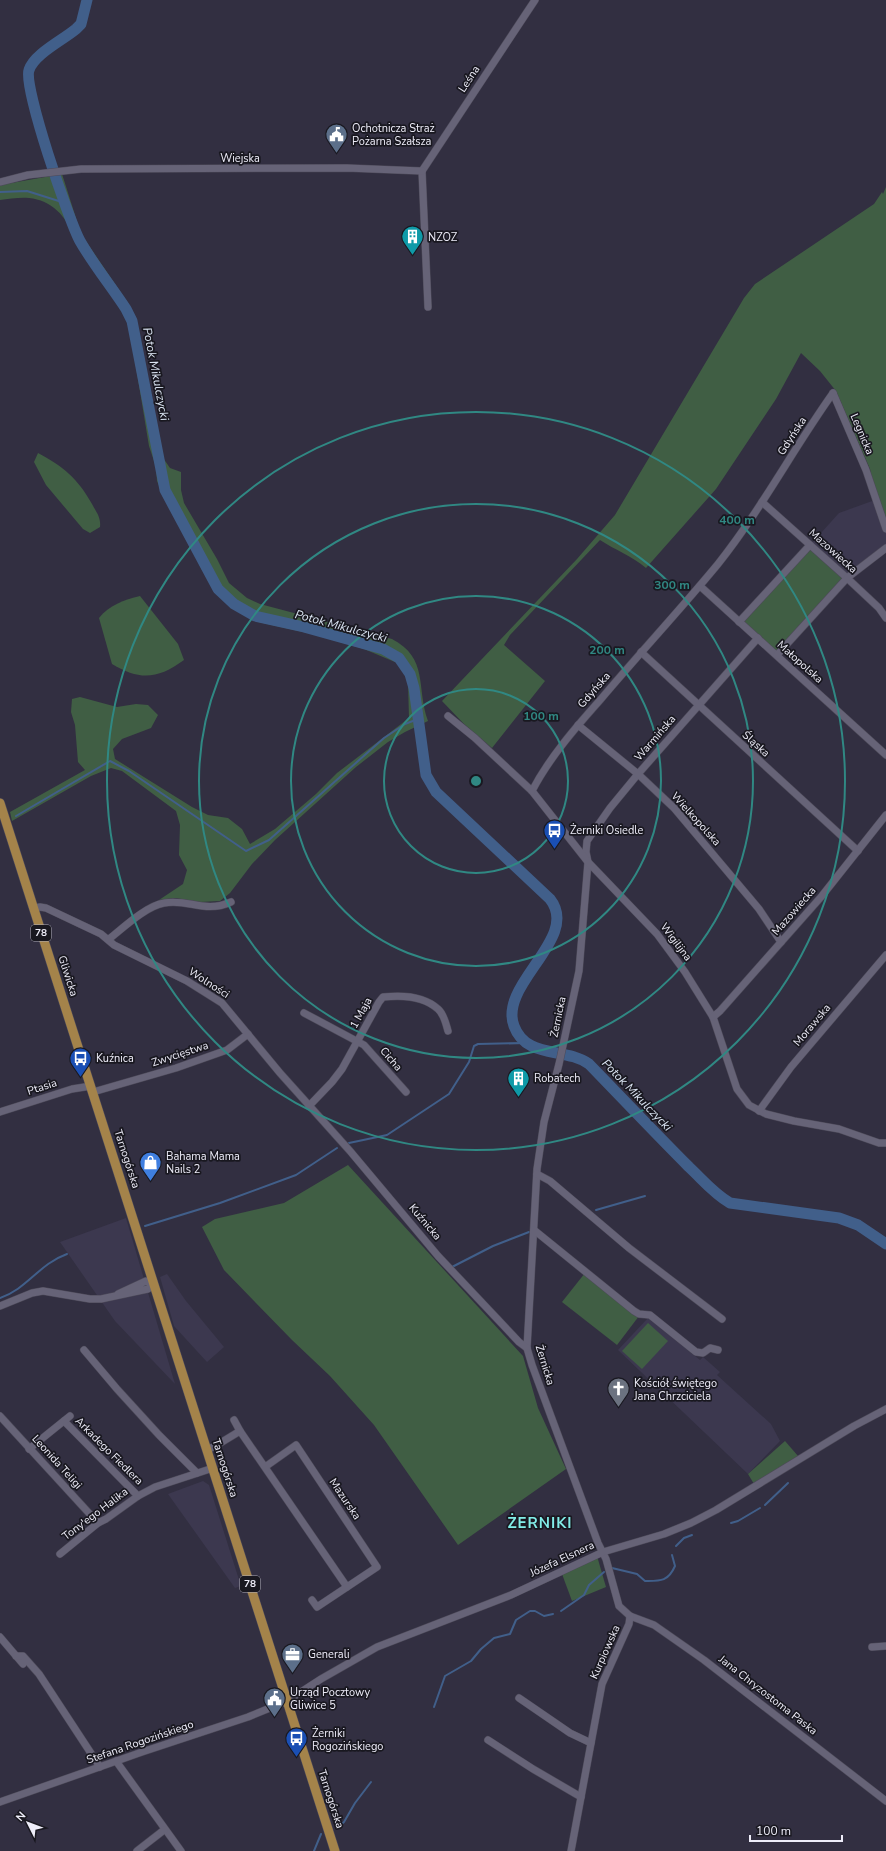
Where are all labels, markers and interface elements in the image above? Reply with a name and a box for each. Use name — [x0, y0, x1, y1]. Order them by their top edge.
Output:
street label: Leśna — [455, 63, 483, 95]
public building icon: Ochotnicza Straż Pożarna Szałsza — [324, 121, 350, 154]
place label: Ochotnicza Straż Pożarna Szałsza — [352, 121, 435, 149]
street label: Wiejska — [220, 151, 260, 166]
building icon: NZOZ — [399, 224, 425, 257]
place label: NZOZ — [428, 230, 458, 245]
water label: Potok Mikulczycki — [139, 326, 173, 422]
street label: Legnicka — [847, 411, 877, 457]
street label: Gdyńska — [774, 414, 810, 458]
text: 400 m — [719, 512, 755, 528]
street label: Mazowiecka — [806, 525, 861, 577]
text: 300 m — [654, 577, 690, 593]
water label: Potok Mikulczycki — [293, 606, 389, 646]
street label: Małopolska — [774, 637, 826, 687]
text: 200 m — [589, 642, 625, 658]
street label: Gdyńska — [574, 669, 614, 711]
text: 100 m — [523, 708, 559, 724]
street label: Warmińska — [631, 712, 679, 764]
street label: Śląska — [739, 727, 774, 761]
centre of rings — [469, 774, 483, 788]
street label: Wielkopolska — [668, 789, 724, 849]
bus stop icon: Żerniki Osiedle — [541, 817, 567, 850]
place label: Żerniki Osiedle — [570, 823, 644, 838]
street label: Mazowiecka — [769, 883, 820, 939]
street label: Wigilijna — [657, 920, 695, 964]
road number: 78 — [31, 925, 51, 941]
street label: Gliwicka — [54, 954, 82, 998]
street label: Wolności — [186, 964, 232, 1002]
street label: 1 Maja — [346, 995, 376, 1031]
street label: Żernicka — [546, 995, 570, 1039]
street label: Morawska — [790, 1001, 834, 1049]
street label: Zwycięstwa — [150, 1038, 210, 1070]
street label: Cicha — [376, 1044, 406, 1074]
bus stop icon: Kuźnica — [67, 1045, 93, 1078]
place label: Kuźnica — [96, 1051, 134, 1066]
water label: Potok Mikulczycki — [598, 1055, 676, 1135]
building icon: Robatech — [506, 1065, 532, 1098]
place label: Robatech — [534, 1071, 581, 1086]
street label: Ptasia — [25, 1075, 59, 1099]
street label: Tarnogórska — [110, 1128, 144, 1190]
shop icon: Bahama Mama Nails 2 — [138, 1149, 164, 1182]
place label: Bahama Mama Nails 2 — [166, 1149, 240, 1177]
street label: Kuźnicka — [405, 1201, 445, 1243]
street label: Żernicka — [532, 1343, 558, 1387]
church icon: Kościół świętego Jana Chrzciciela — [605, 1376, 631, 1409]
place label: Kościół świętego Jana Chrzciciela — [633, 1376, 717, 1404]
street label: Arkadego Fiedlera — [72, 1414, 146, 1488]
street label: Leonida Teligi — [29, 1432, 85, 1492]
street label: Tarnogórska — [208, 1437, 242, 1499]
street label: Mazurska — [326, 1475, 364, 1523]
street label: Tony'ego Halika — [59, 1484, 131, 1544]
district label: ŻERNIKI — [508, 1513, 572, 1533]
street label: Józefa Elsnera — [526, 1537, 597, 1581]
road number: 78 — [240, 1576, 260, 1592]
street label: Kurpiowska — [586, 1622, 624, 1681]
office icon: Generali — [279, 1641, 305, 1674]
place label: Generali — [308, 1647, 349, 1662]
street label: Jana Chryzostoma Paska — [715, 1651, 821, 1738]
public building icon: Urząd Pocztowy Gliwice 5 — [261, 1685, 287, 1718]
place label: Urząd Pocztowy Gliwice 5 — [290, 1685, 370, 1713]
street label: Stefana Rogozińskiego — [84, 1717, 196, 1767]
bus stop icon: Żerniki Rogozińskiego — [283, 1726, 309, 1759]
place label: Żerniki Rogozińskiego — [312, 1726, 384, 1754]
street label: Tarnogórska — [314, 1768, 348, 1830]
north arrow — [8, 1803, 48, 1843]
text: N — [13, 1809, 29, 1825]
scale bar — [750, 1817, 842, 1843]
text: 100 m — [756, 1823, 791, 1839]

